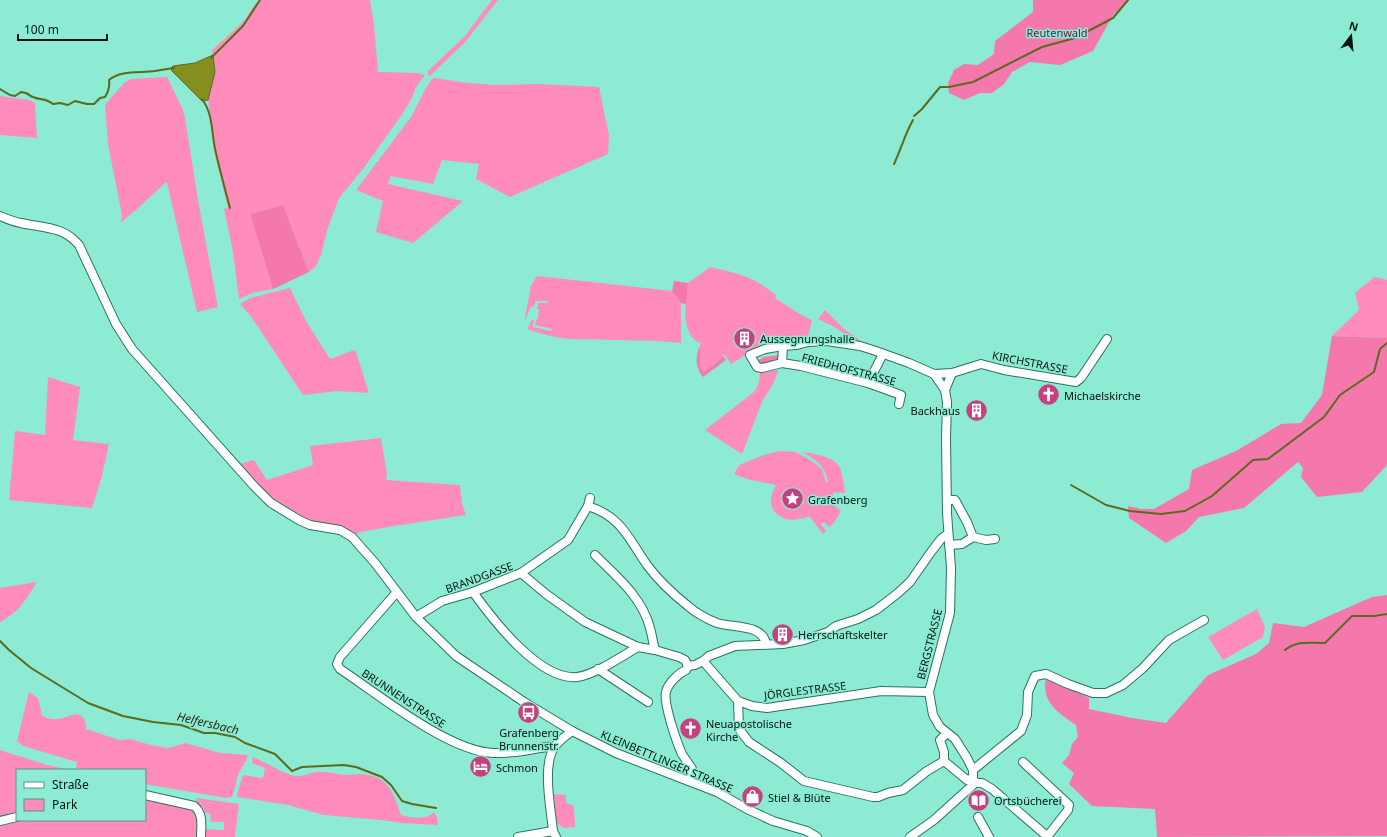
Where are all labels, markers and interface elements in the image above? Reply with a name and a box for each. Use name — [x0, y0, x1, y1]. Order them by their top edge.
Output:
scale bar — [18, 16, 107, 42]
north arrow — [1331, 16, 1371, 56]
text: N — [1348, 17, 1360, 34]
text: 100 m — [24, 21, 59, 38]
park label: Reutenwald — [1026, 25, 1088, 40]
building icon: Aussegnungshalle — [731, 325, 757, 351]
place label: Aussegnungshalle — [760, 331, 855, 346]
street label: KIRCHSTRASSE — [991, 347, 1069, 377]
street label: FRIEDHOFSTRASSE — [800, 349, 898, 389]
church icon: Michaelskirche — [1036, 382, 1062, 408]
place label: Michaelskirche — [1064, 388, 1141, 403]
building icon: Backhaus — [963, 397, 989, 423]
place label: Backhaus — [910, 403, 960, 418]
place icon: Grafenberg — [779, 486, 805, 512]
place label: Grafenberg — [808, 492, 867, 507]
street label: BRANDGASSE — [443, 558, 515, 596]
street label: BERGSTRASSE — [913, 607, 945, 681]
building icon: Herrschaftskelter — [769, 621, 795, 647]
place label: Herrschaftskelter — [798, 627, 888, 642]
street label: BRUNNENSTRASSE — [359, 665, 449, 731]
street label: JÖRGLESTRASSE — [762, 678, 847, 703]
bus stop icon: Grafenberg Brunnenstr. — [516, 699, 542, 725]
water label: Helfersbach — [175, 708, 241, 738]
church icon: Neuapostolische Kirche — [677, 716, 703, 742]
place label: Neuapostolische Kirche — [706, 716, 792, 744]
place label: Grafenberg Brunnenstr. — [499, 725, 559, 753]
street label: KLEINBETTLINGER STRASSE — [599, 726, 735, 796]
hotel icon: Schmon — [468, 754, 494, 780]
place label: Schmon — [496, 760, 538, 775]
legend — [16, 769, 146, 821]
text: Straße — [52, 776, 89, 793]
shop icon: Stiel & Blüte — [739, 784, 765, 810]
library icon: Ortsbücherei — [966, 787, 992, 813]
place label: Stiel & Blüte — [768, 790, 831, 805]
place label: Ortsbücherei — [994, 793, 1062, 808]
text: Park — [52, 796, 78, 813]

